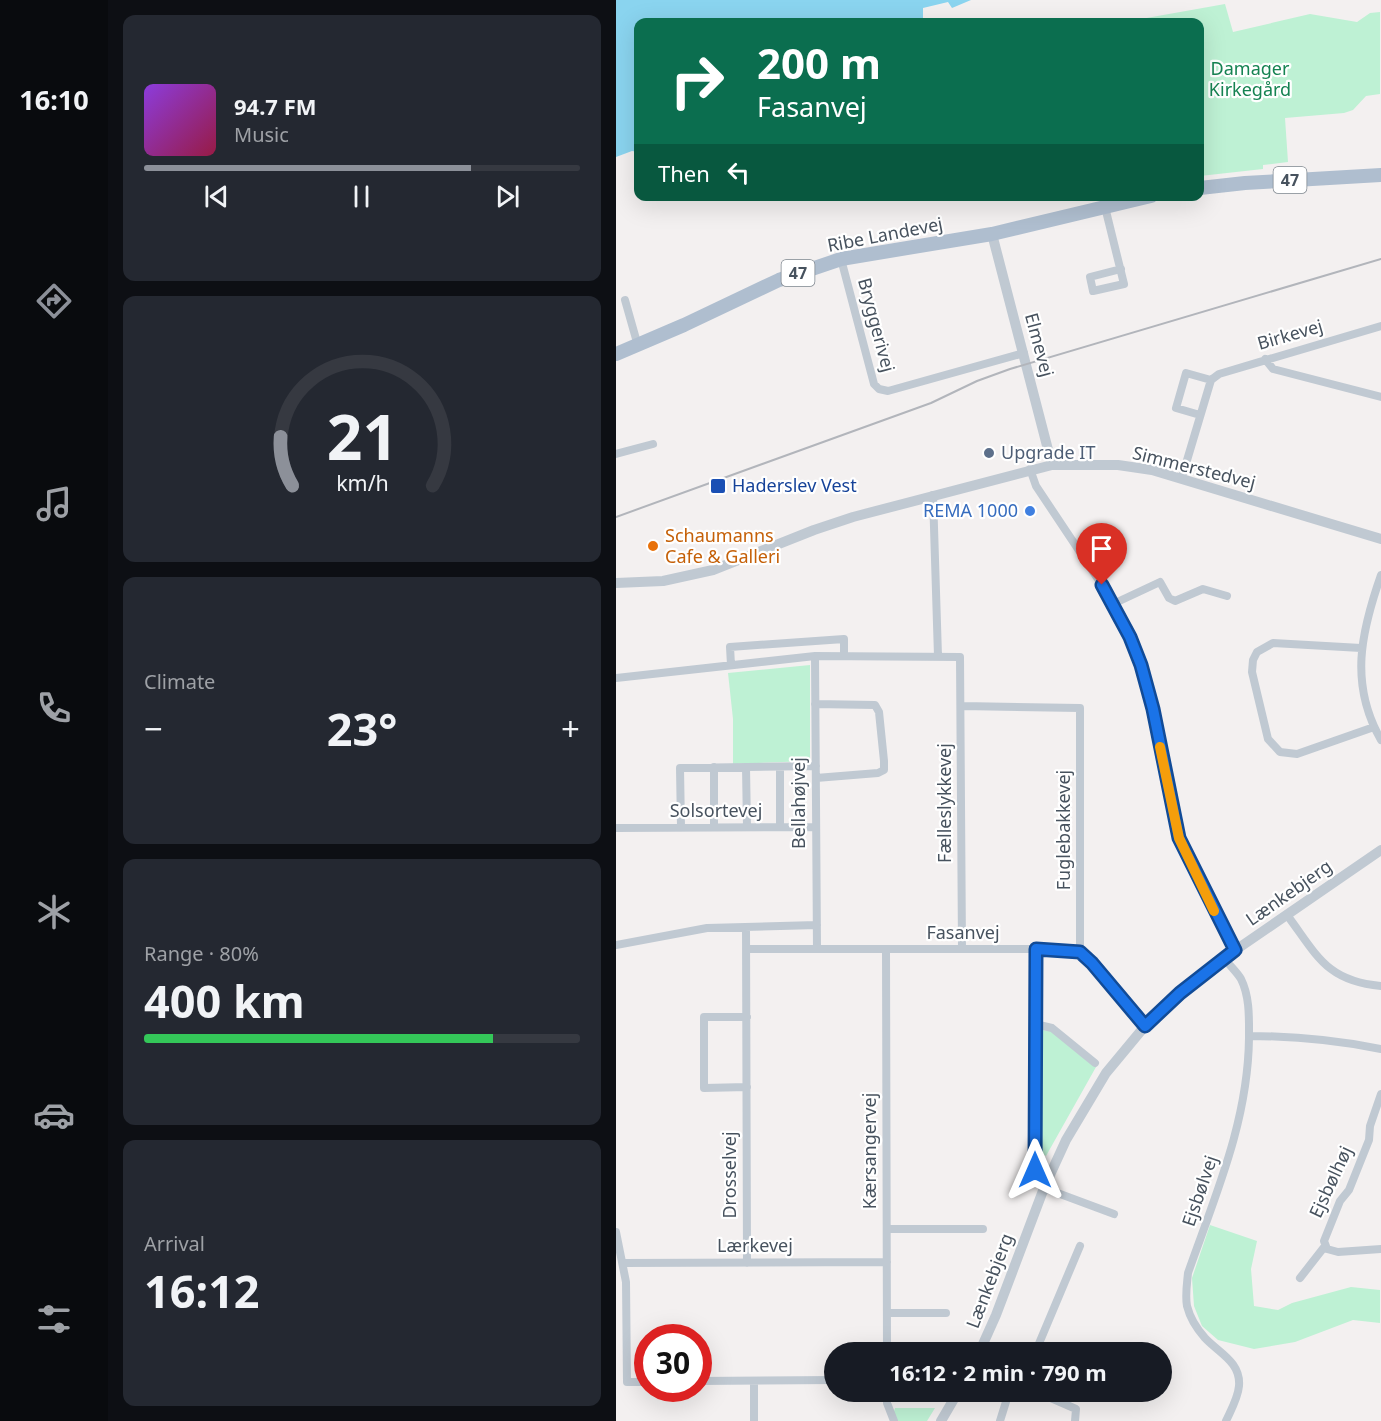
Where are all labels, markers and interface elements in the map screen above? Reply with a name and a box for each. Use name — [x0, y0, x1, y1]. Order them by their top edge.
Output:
text: 200 m — [757, 34, 881, 91]
icon: right — [658, 42, 736, 120]
park label: Damager Kirkegård — [1209, 56, 1291, 101]
text: 16:10 — [19, 81, 89, 118]
text: Fasanvej — [757, 88, 867, 125]
text: 94.7 FM — [234, 91, 316, 121]
text: Music — [234, 121, 289, 148]
icon: left — [722, 156, 755, 189]
text: Then — [658, 158, 710, 188]
road number: 47 — [1274, 167, 1306, 193]
icon: previous — [200, 180, 233, 213]
icon: pause — [345, 180, 378, 213]
icon: next — [491, 180, 524, 213]
street label: Ribe Landevej — [825, 211, 945, 257]
road number: 47 — [782, 260, 814, 286]
street label: Bryggerivej — [853, 275, 901, 375]
icon: directions — [33, 280, 75, 322]
street label: Elmevej — [1020, 310, 1060, 379]
street label: Birkevej — [1254, 313, 1325, 355]
text: 21 — [326, 393, 398, 478]
place label: Upgrade IT — [1001, 440, 1095, 464]
street label: Simmerstedvej — [1130, 440, 1258, 494]
marker: Upgrade IT — [982, 446, 996, 460]
text: km/h — [336, 469, 388, 498]
place label: Haderslev Vest — [732, 473, 857, 497]
marker: Haderslev Vest — [709, 477, 727, 495]
icon: music — [33, 483, 75, 525]
place label: REMA 1000 — [923, 498, 1018, 522]
marker: REMA 1000 — [1023, 504, 1037, 518]
place label: Schaumanns Cafe & Galleri — [665, 523, 780, 568]
pin — [1076, 523, 1127, 585]
icon: arrive — [1085, 532, 1118, 565]
marker: Schaumanns Cafe & Galleri — [646, 539, 660, 553]
text: Climate — [144, 668, 215, 695]
icon: phone — [33, 687, 75, 729]
text: 23° — [327, 698, 397, 759]
text: − — [144, 706, 163, 751]
text: + — [561, 706, 580, 751]
street label: Fælleslykkevej — [932, 743, 956, 863]
street label: Bellahøjvej — [786, 757, 810, 849]
street label: Fuglebakkevej — [1051, 770, 1075, 890]
street label: Solsortevej — [670, 798, 762, 822]
street label: Lænkebjerg — [1241, 854, 1336, 931]
icon: climate — [33, 891, 75, 933]
street label: Fasanvej — [926, 920, 1000, 944]
text: Range · 80% — [144, 940, 259, 967]
text: 400 km — [144, 970, 305, 1031]
street label: Kærsangervej — [857, 1093, 881, 1209]
icon: car — [33, 1094, 75, 1136]
street label: Drosselvej — [717, 1131, 741, 1219]
position arrow — [1003, 1138, 1067, 1202]
street label: Ejsbølhøj — [1303, 1142, 1357, 1221]
street label: Ejsbølvej — [1176, 1152, 1222, 1229]
text: Arrival — [144, 1230, 205, 1257]
street label: Lænkebjerg — [960, 1230, 1018, 1332]
street label: Lærkevej — [717, 1233, 793, 1257]
text: 16:12 — [144, 1260, 260, 1321]
icon: filters — [33, 1298, 75, 1340]
speed limit sign: 30 — [634, 1324, 712, 1402]
text: 16:12 · 2 min · 790 m — [889, 1357, 1107, 1387]

